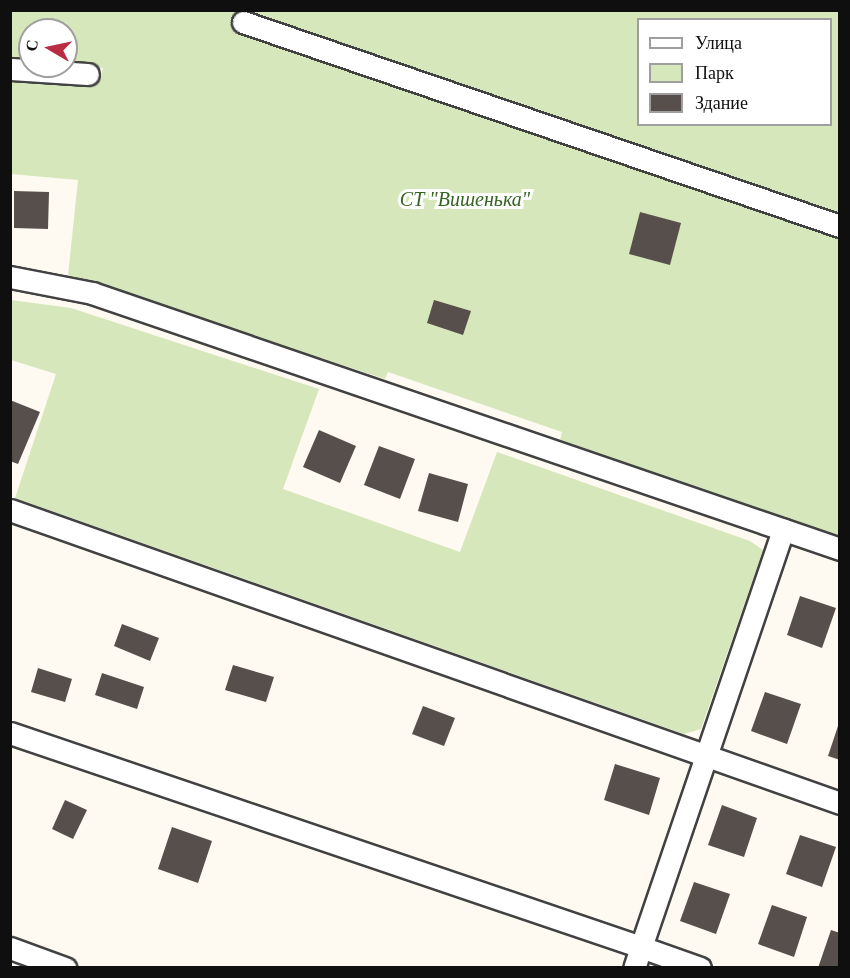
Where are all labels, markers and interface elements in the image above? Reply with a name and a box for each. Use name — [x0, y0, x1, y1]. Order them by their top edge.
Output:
north arrow — [18, 18, 78, 78]
legend — [637, 18, 832, 126]
text: Улица — [695, 33, 742, 53]
text: С — [22, 38, 41, 52]
text: Парк — [695, 63, 734, 83]
text: Здание — [695, 93, 748, 113]
park label: СТ "Вишенька" — [400, 187, 530, 211]

